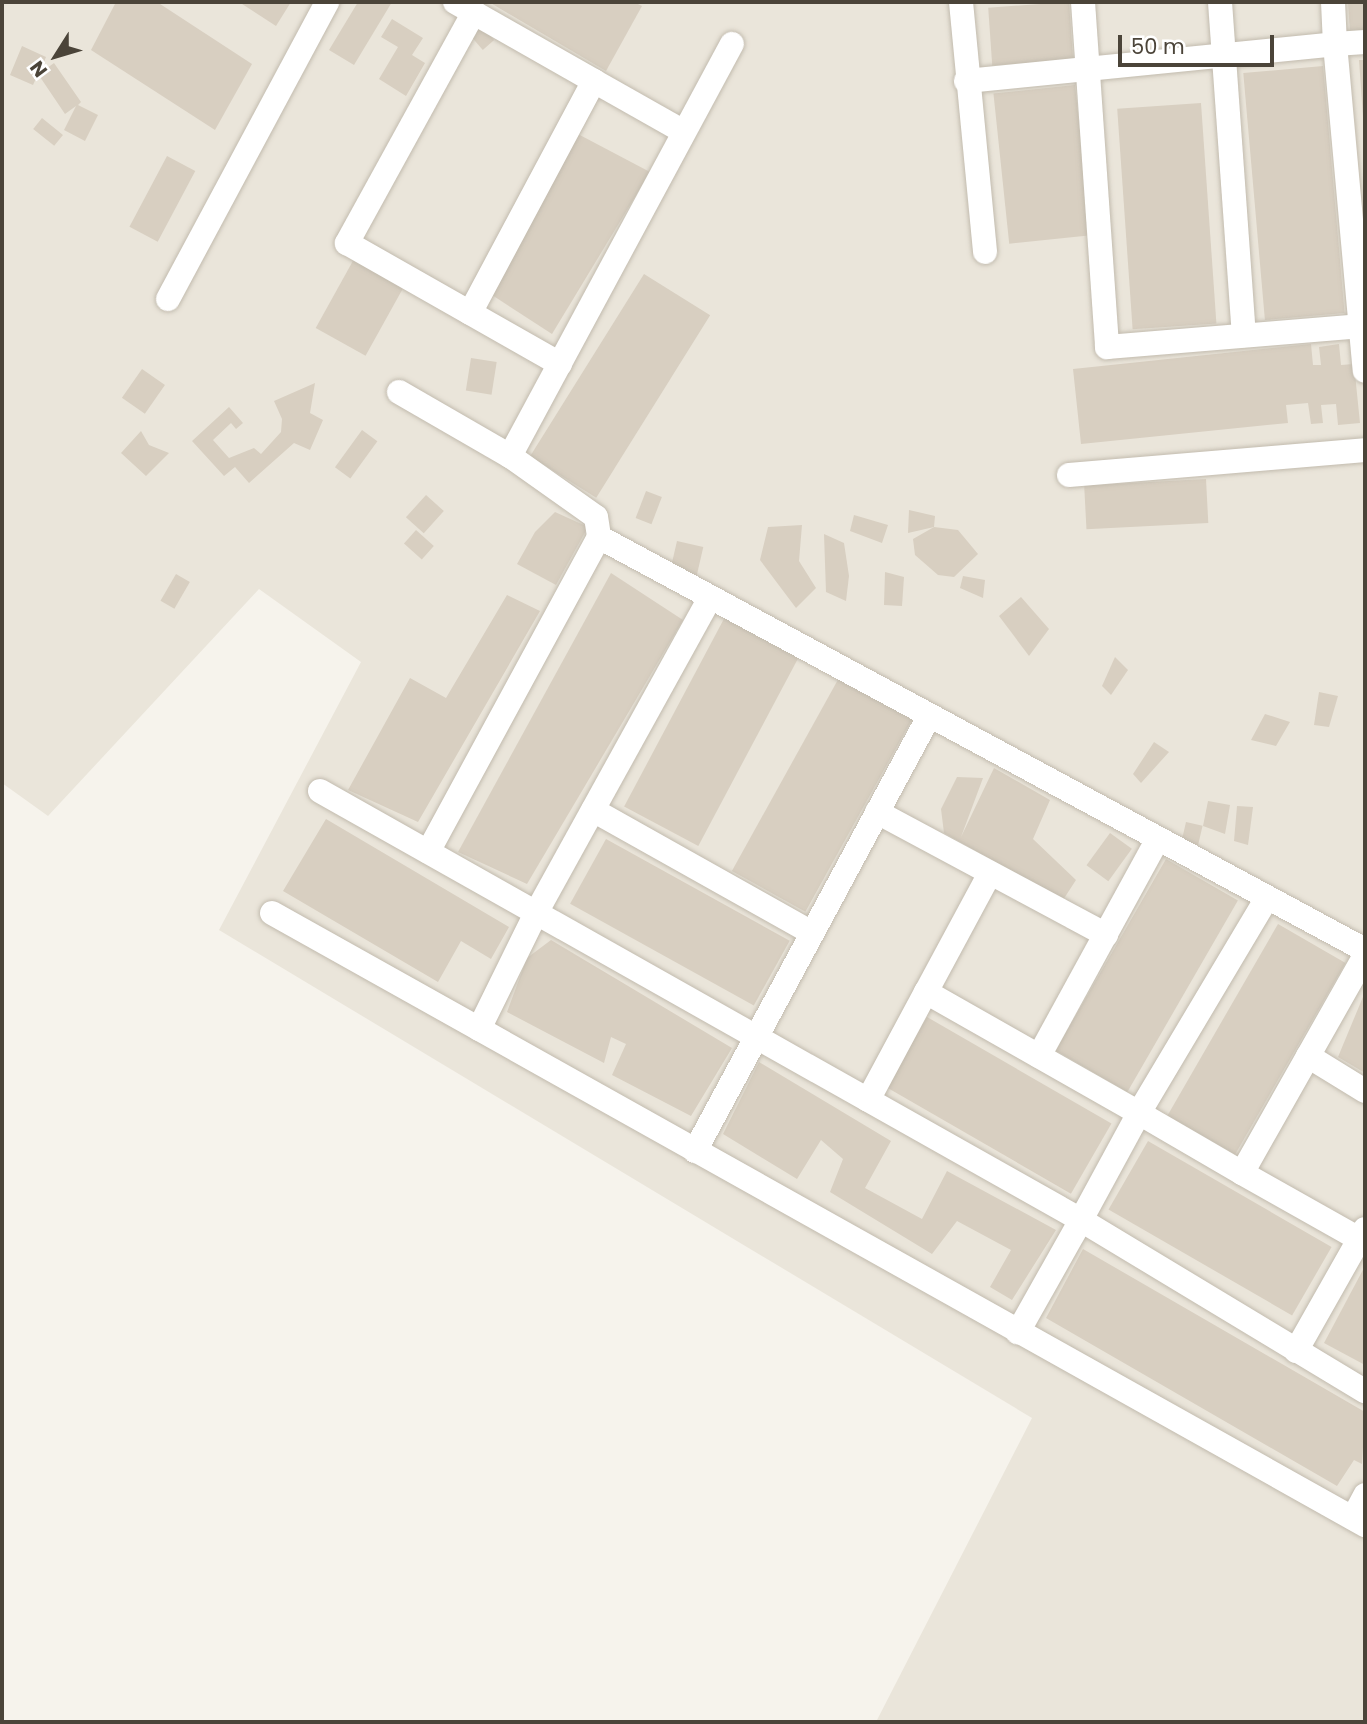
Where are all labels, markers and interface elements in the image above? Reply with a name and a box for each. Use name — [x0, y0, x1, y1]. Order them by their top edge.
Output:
north arrow — [21, 21, 91, 91]
scale bar — [1122, 21, 1278, 65]
text: 50 m — [1131, 32, 1185, 61]
text: N — [24, 55, 54, 83]

